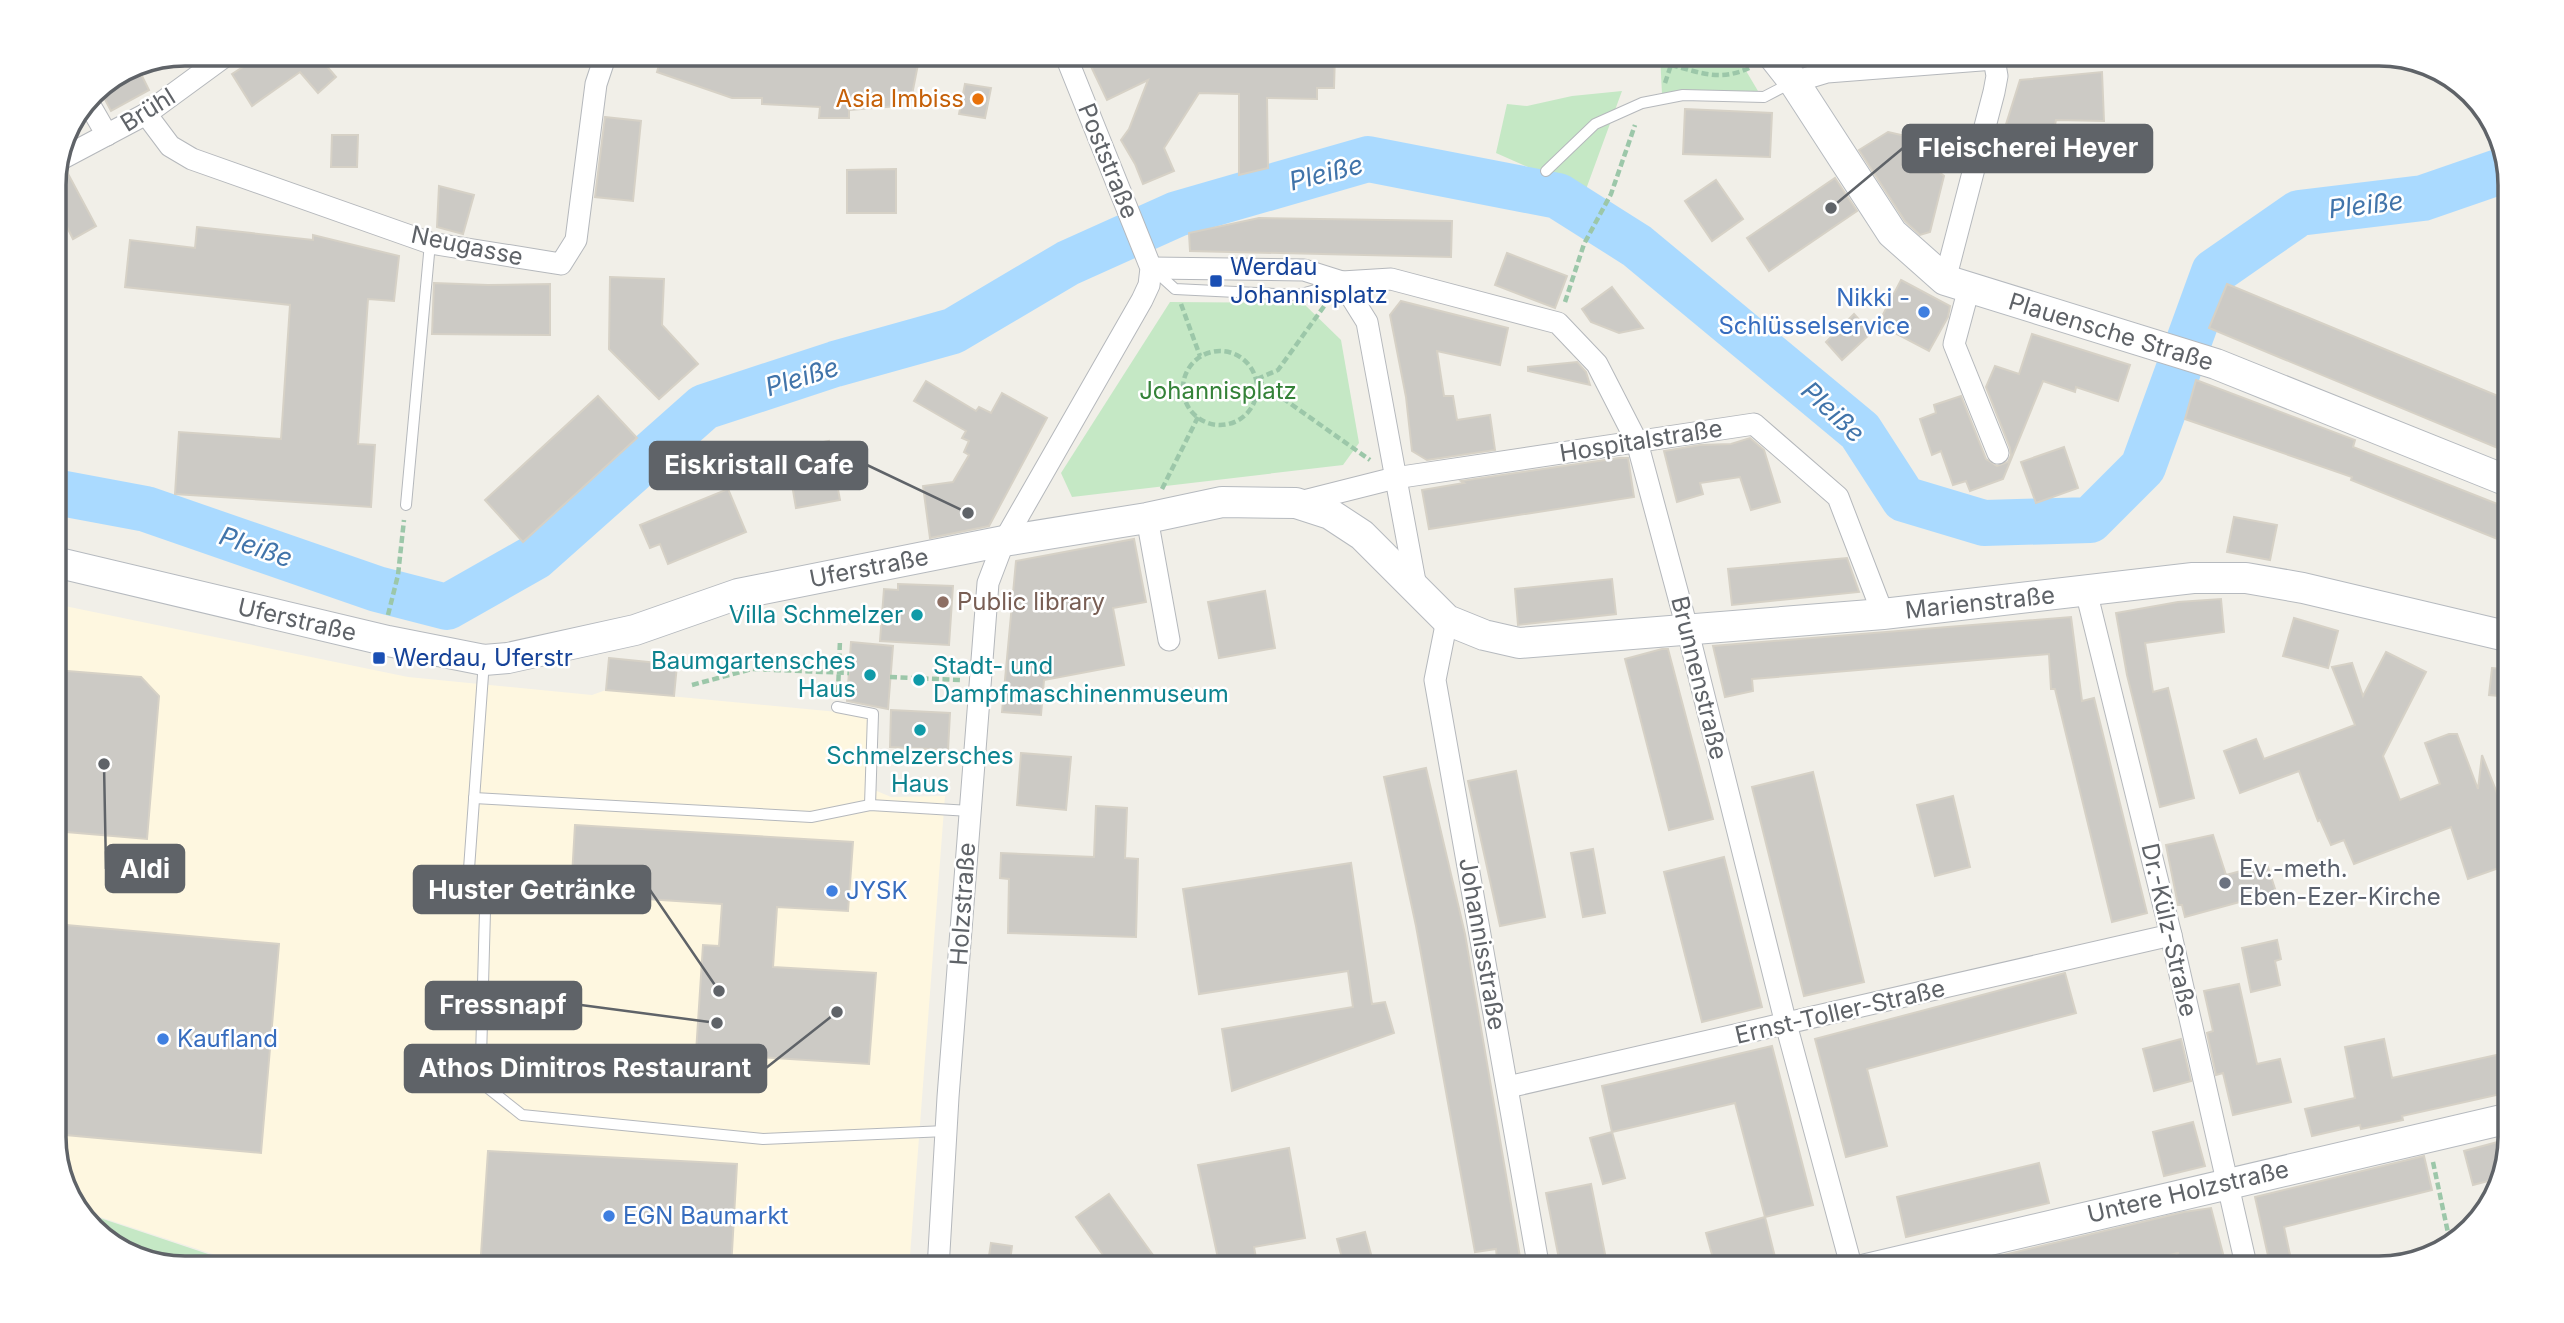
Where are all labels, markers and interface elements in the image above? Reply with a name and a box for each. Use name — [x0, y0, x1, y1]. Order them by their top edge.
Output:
street label: Brühl — [115, 82, 180, 137]
place label: Asia Imbiss — [835, 84, 964, 113]
marker: Asia Imbiss — [970, 91, 986, 107]
street label: Poststraße — [1072, 99, 1145, 223]
callout: Fleischerei Heyer — [1903, 125, 2152, 172]
text: Fleischerei Heyer — [1918, 132, 2139, 163]
water label: Pleiße — [1286, 148, 1366, 197]
water label: Pleiße — [2327, 185, 2405, 224]
street label: Neugasse — [408, 219, 526, 272]
place label: Werdau Johannisplatz — [1230, 252, 1388, 309]
marker: Werdau Johannisplatz — [1208, 273, 1224, 289]
place label: Nikki - Schlüsselservice — [1718, 283, 1910, 340]
street label: Plauensche Straße — [2005, 287, 2217, 377]
marker: Nikki - Schlüsselservice — [1916, 304, 1932, 320]
water label: Pleiße — [761, 351, 842, 402]
water label: Pleiße — [1795, 375, 1871, 449]
park label: Johannisplatz — [1139, 376, 1297, 405]
street label: Hospitalstraße — [1557, 413, 1724, 468]
callout: Eiskristall Cafe — [650, 442, 867, 489]
text: Eiskristall Cafe — [664, 449, 854, 480]
water label: Pleiße — [216, 520, 297, 573]
street label: Uferstraße — [807, 542, 931, 593]
street label: Marienstraße — [1904, 580, 2056, 625]
place label: Public library — [957, 587, 1105, 616]
street label: Uferstraße — [235, 592, 359, 647]
street label: Brunnenstraße — [1665, 593, 1734, 763]
marker: Public library — [935, 594, 951, 610]
place label: Villa Schmelzer — [729, 600, 903, 629]
marker: Villa Schmelzer — [909, 607, 925, 623]
place label: Werdau, Uferstr — [393, 643, 573, 672]
place label: Baumgartensches Haus — [651, 646, 856, 703]
marker: Werdau, Uferstr — [371, 650, 387, 666]
place label: Stadt- und Dampfmaschinenmuseum — [933, 651, 1229, 708]
marker: Baumgartensches Haus — [862, 667, 878, 683]
marker: Stadt- und Dampfmaschinenmuseum — [911, 672, 927, 688]
marker: Schmelzersches Haus — [912, 722, 928, 738]
place label: Schmelzersches Haus — [826, 741, 1014, 798]
street label: Dr.-Külz-Straße — [2135, 840, 2204, 1019]
street label: Holzstraße — [944, 842, 981, 966]
callout: Aldi — [106, 845, 184, 892]
text: Aldi — [120, 853, 170, 884]
place label: Ev.-meth. Eben-Ezer-Kirche — [2239, 854, 2441, 911]
street label: Johannisstraße — [1453, 856, 1512, 1032]
callout: Huster Getränke — [414, 866, 650, 913]
text: Huster Getränke — [428, 874, 636, 905]
marker: Ev.-meth. Eben-Ezer-Kirche — [2217, 875, 2233, 891]
place label: JYSK — [846, 876, 908, 905]
marker: JYSK — [824, 883, 840, 899]
street label: Ernst-Toller-Straße — [1732, 973, 1948, 1050]
callout: Fressnapf — [426, 982, 581, 1029]
text: Fressnapf — [439, 989, 567, 1020]
place label: Kaufland — [177, 1024, 278, 1053]
marker: Kaufland — [155, 1031, 171, 1047]
callout: Athos Dimitros Restaurant — [405, 1045, 766, 1092]
text: Athos Dimitros Restaurant — [419, 1052, 752, 1083]
street label: Untere Holzstraße — [2084, 1154, 2292, 1229]
place label: EGN Baumarkt — [623, 1201, 789, 1230]
marker: EGN Baumarkt — [601, 1208, 617, 1224]

